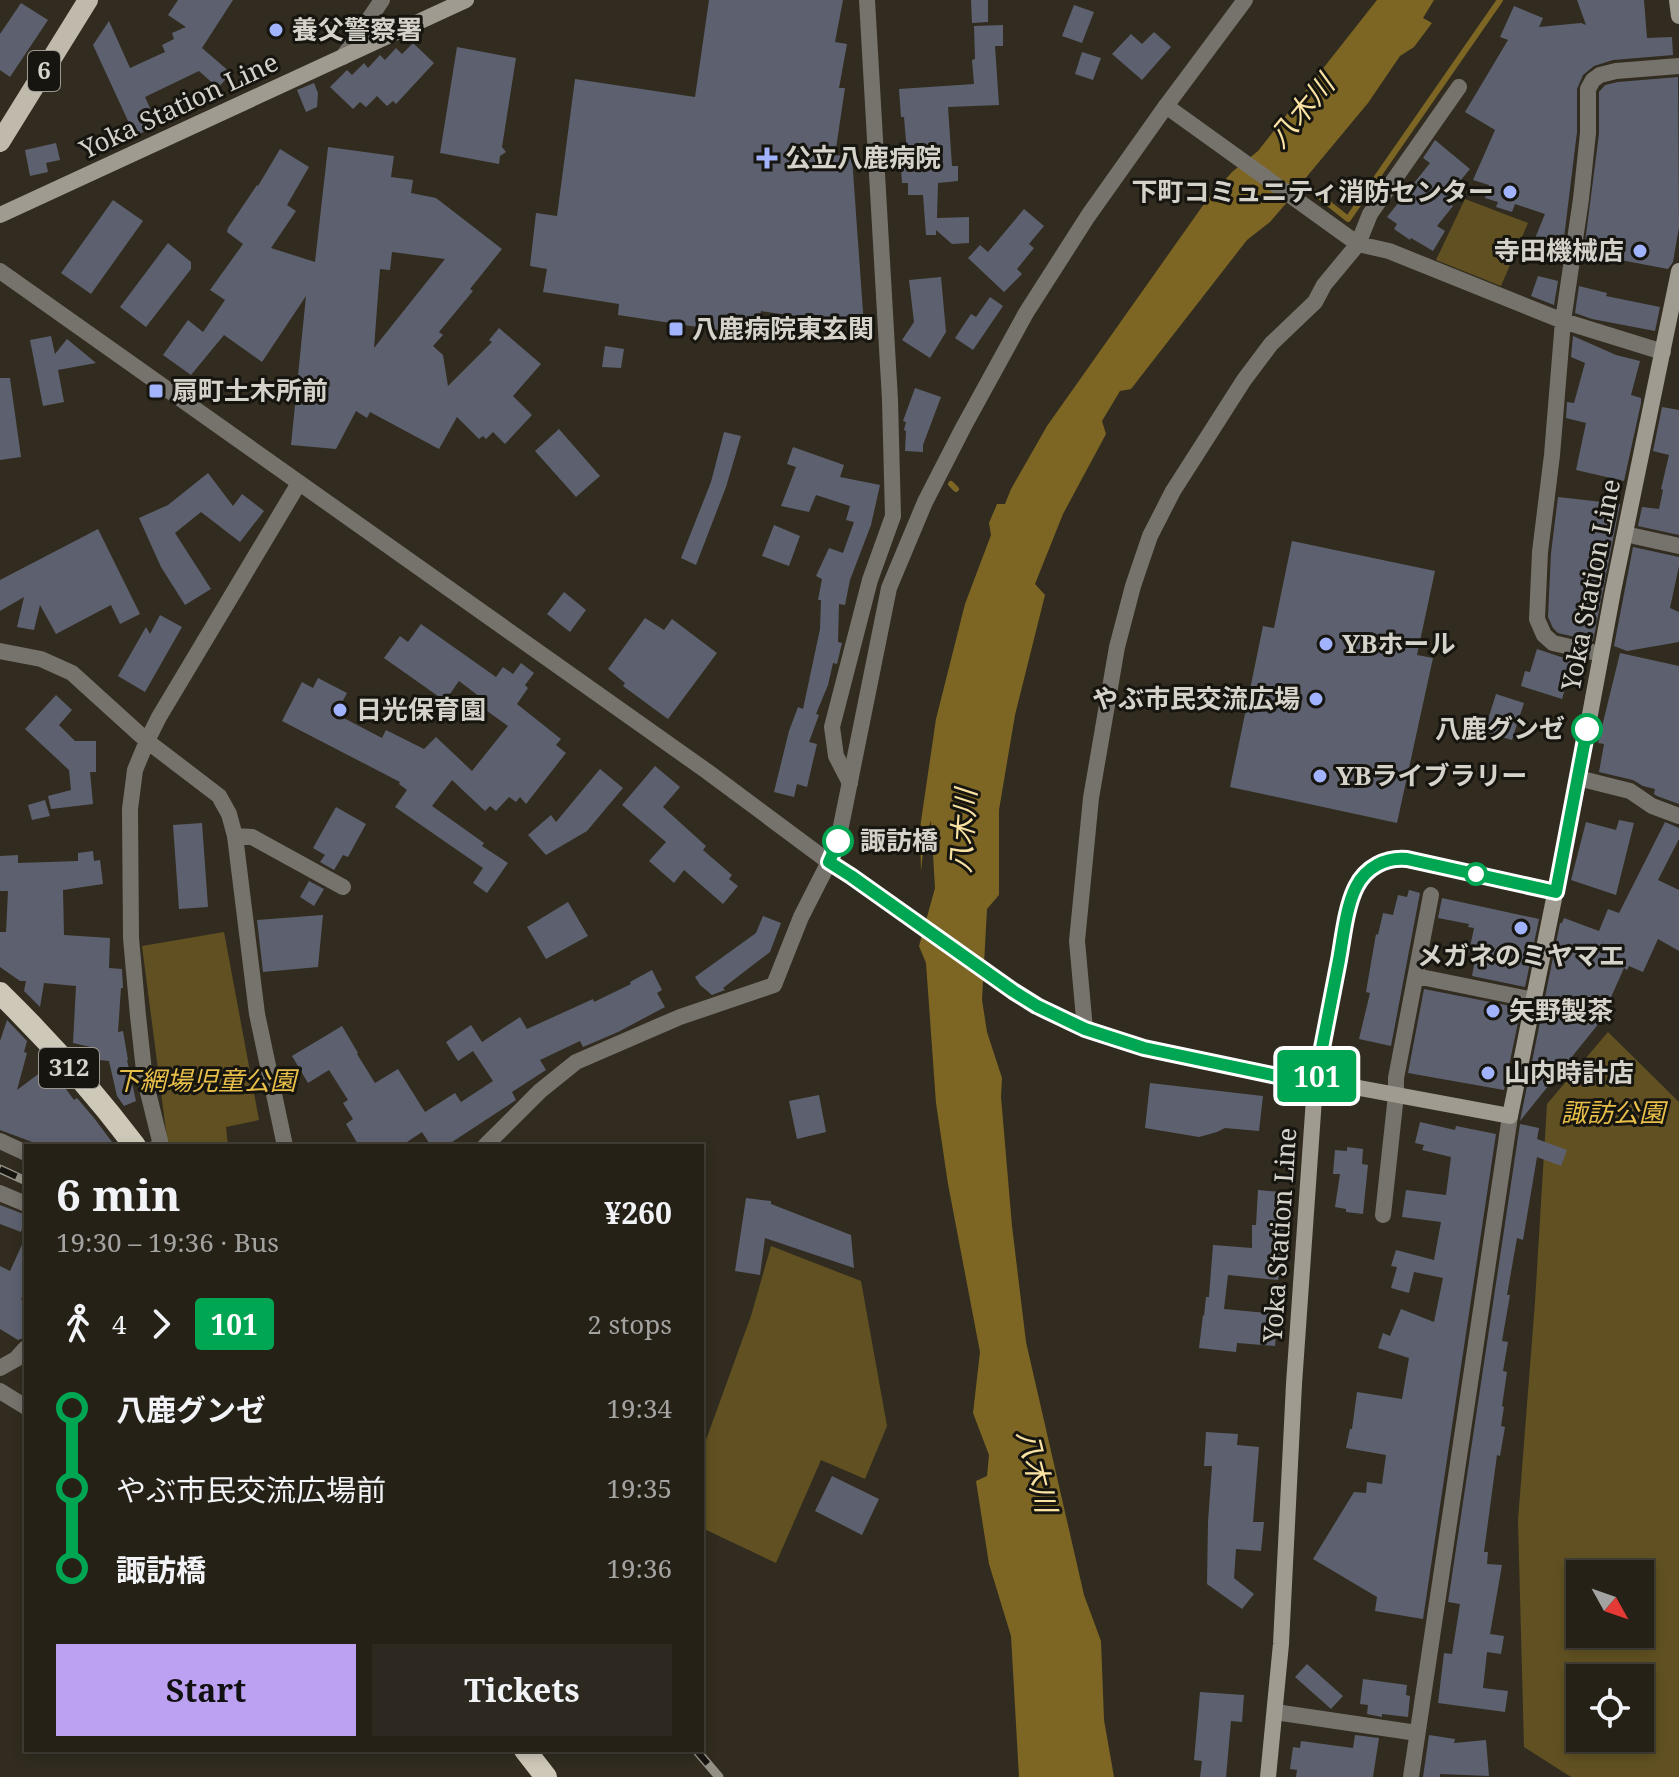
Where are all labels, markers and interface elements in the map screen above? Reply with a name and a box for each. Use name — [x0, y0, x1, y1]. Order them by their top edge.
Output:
place label: 養父警察署 — [292, 11, 422, 47]
marker: 養父警察署 — [267, 21, 285, 39]
street label: Yoka Station Line — [73, 43, 284, 167]
road number: 6 — [28, 51, 60, 91]
water label: 八木川 — [1259, 64, 1344, 155]
place label: 公立八鹿病院 — [785, 139, 941, 175]
marker: 公立八鹿病院 — [756, 147, 778, 169]
place label: 下町コミュニティ消防センター — [1132, 173, 1494, 209]
marker: 下町コミュニティ消防センター — [1501, 183, 1519, 201]
place label: 寺田機械店 — [1494, 232, 1624, 268]
marker: 寺田機械店 — [1631, 242, 1649, 260]
place label: 八鹿病院東玄関 — [692, 310, 874, 346]
marker: 八鹿病院東玄関 — [667, 320, 685, 338]
place label: 扇町土木所前 — [172, 372, 328, 408]
marker: 扇町土木所前 — [147, 382, 165, 400]
street label: Yoka Station Line — [1552, 476, 1628, 695]
place label: YBホール — [1342, 625, 1456, 661]
marker: YBホール — [1317, 635, 1335, 653]
place label: やぶ市民交流広場 — [1092, 680, 1300, 716]
marker: やぶ市民交流広場 — [1307, 690, 1325, 708]
place label: 日光保育園 — [356, 691, 486, 727]
marker: 日光保育園 — [331, 701, 349, 719]
place label: 八鹿グンゼ — [1435, 710, 1565, 746]
marker: 八鹿グンゼ — [1572, 714, 1602, 744]
place label: YBライブラリー — [1336, 757, 1528, 793]
marker: YBライブラリー — [1311, 767, 1329, 785]
water label: 八木川 — [940, 785, 984, 874]
place label: 諏訪橋 — [860, 822, 938, 858]
marker: 諏訪橋 — [823, 826, 853, 856]
unlabelled marker — [1465, 863, 1487, 885]
marker: メガネのミヤマエ — [1512, 919, 1530, 937]
place label: メガネのミヤマエ — [1417, 937, 1625, 973]
place label: 矢野製茶 — [1509, 992, 1613, 1028]
marker: 矢野製茶 — [1484, 1002, 1502, 1020]
road number: 312 — [39, 1048, 99, 1088]
line badge: 101 — [1271, 1050, 1363, 1102]
place label: 山内時計店 — [1504, 1054, 1634, 1090]
text: 101 — [1293, 1057, 1341, 1095]
park label: 下網場児童公園 — [114, 1062, 300, 1098]
marker: 山内時計店 — [1479, 1064, 1497, 1082]
park label: 諏訪公園 — [1561, 1094, 1669, 1130]
street label: Yoka Station Line — [1253, 1126, 1304, 1345]
text: 6 min — [56, 1164, 181, 1224]
text: ¥260 — [604, 1192, 672, 1233]
text: 19:30 – 19:36 · Bus — [56, 1224, 279, 1260]
icon: walk — [56, 1302, 100, 1346]
icon: forward — [139, 1302, 183, 1346]
text: 101 — [211, 1305, 258, 1343]
text: 4 — [112, 1306, 127, 1342]
text: 2 stops — [587, 1306, 672, 1342]
text: 八鹿グンゼ — [116, 1389, 266, 1430]
text: 19:34 — [606, 1390, 672, 1426]
water label: 八木川 — [1009, 1425, 1067, 1519]
text: やぶ市民交流広場前 — [116, 1469, 386, 1510]
text: 19:35 — [606, 1470, 672, 1506]
text: 諏訪橋 — [116, 1549, 206, 1590]
text: 19:36 — [606, 1550, 672, 1586]
north arrow — [1566, 1560, 1654, 1648]
map controls — [1566, 1560, 1654, 1752]
button: Start — [56, 1644, 356, 1736]
button: Tickets — [372, 1644, 672, 1736]
button: locate — [1566, 1664, 1654, 1752]

